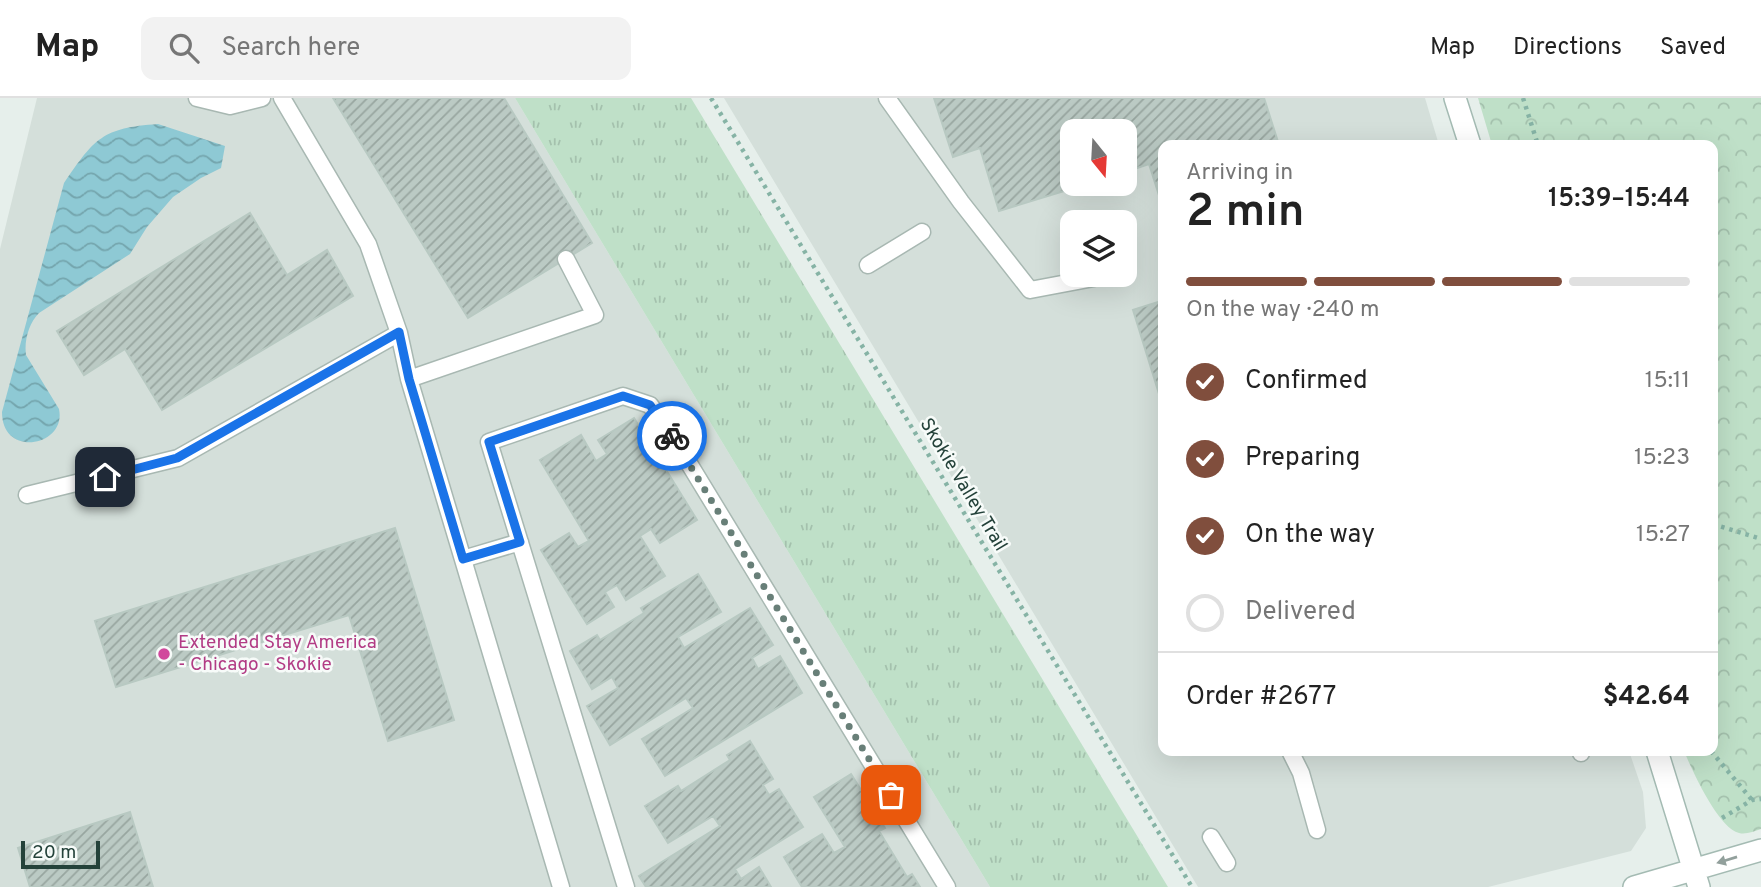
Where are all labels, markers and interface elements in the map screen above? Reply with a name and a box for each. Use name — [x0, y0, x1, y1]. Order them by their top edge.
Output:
search box — [141, 17, 631, 80]
text: Map — [35, 27, 99, 69]
icon: search — [165, 29, 203, 67]
text: Search here — [221, 32, 360, 65]
text: Map — [1430, 33, 1475, 63]
text: Directions — [1513, 33, 1622, 63]
text: Saved — [1660, 33, 1726, 63]
north arrow — [1060, 119, 1138, 196]
map controls — [1060, 119, 1137, 287]
text: Arriving in — [1186, 159, 1293, 188]
text: 15:39–15:44 — [1548, 183, 1690, 216]
text: 2 min — [1186, 184, 1305, 243]
button: layers — [1060, 210, 1137, 287]
text: On the way · 240 m — [1186, 296, 1380, 325]
icon: check — [1186, 363, 1224, 401]
text: Confirmed — [1245, 365, 1368, 398]
text: 15:11 — [1645, 367, 1690, 396]
courier — [637, 401, 707, 471]
street label: Skokie Valley Trail — [914, 414, 1012, 556]
icon: bike — [653, 417, 691, 455]
icon: check — [1186, 440, 1224, 478]
text: Preparing — [1245, 442, 1360, 475]
text: 15:23 — [1634, 444, 1690, 473]
pin — [75, 447, 135, 507]
icon: home — [86, 458, 124, 496]
icon: check — [1186, 517, 1224, 555]
text: On the way — [1245, 519, 1375, 552]
text: 15:27 — [1636, 521, 1690, 550]
text: Delivered — [1245, 596, 1356, 629]
place label: Extended Stay America - Chicago - Skokie — [178, 631, 377, 677]
marker: Extended Stay America - Chicago - Skokie — [156, 646, 172, 662]
text: Order #2677 — [1186, 681, 1336, 714]
text: $42.64 — [1603, 681, 1690, 714]
pin — [861, 765, 921, 825]
icon: bag — [872, 776, 910, 814]
scale bar — [21, 838, 100, 870]
text: 20 m — [32, 841, 76, 865]
one-way arrow — [1717, 856, 1738, 866]

